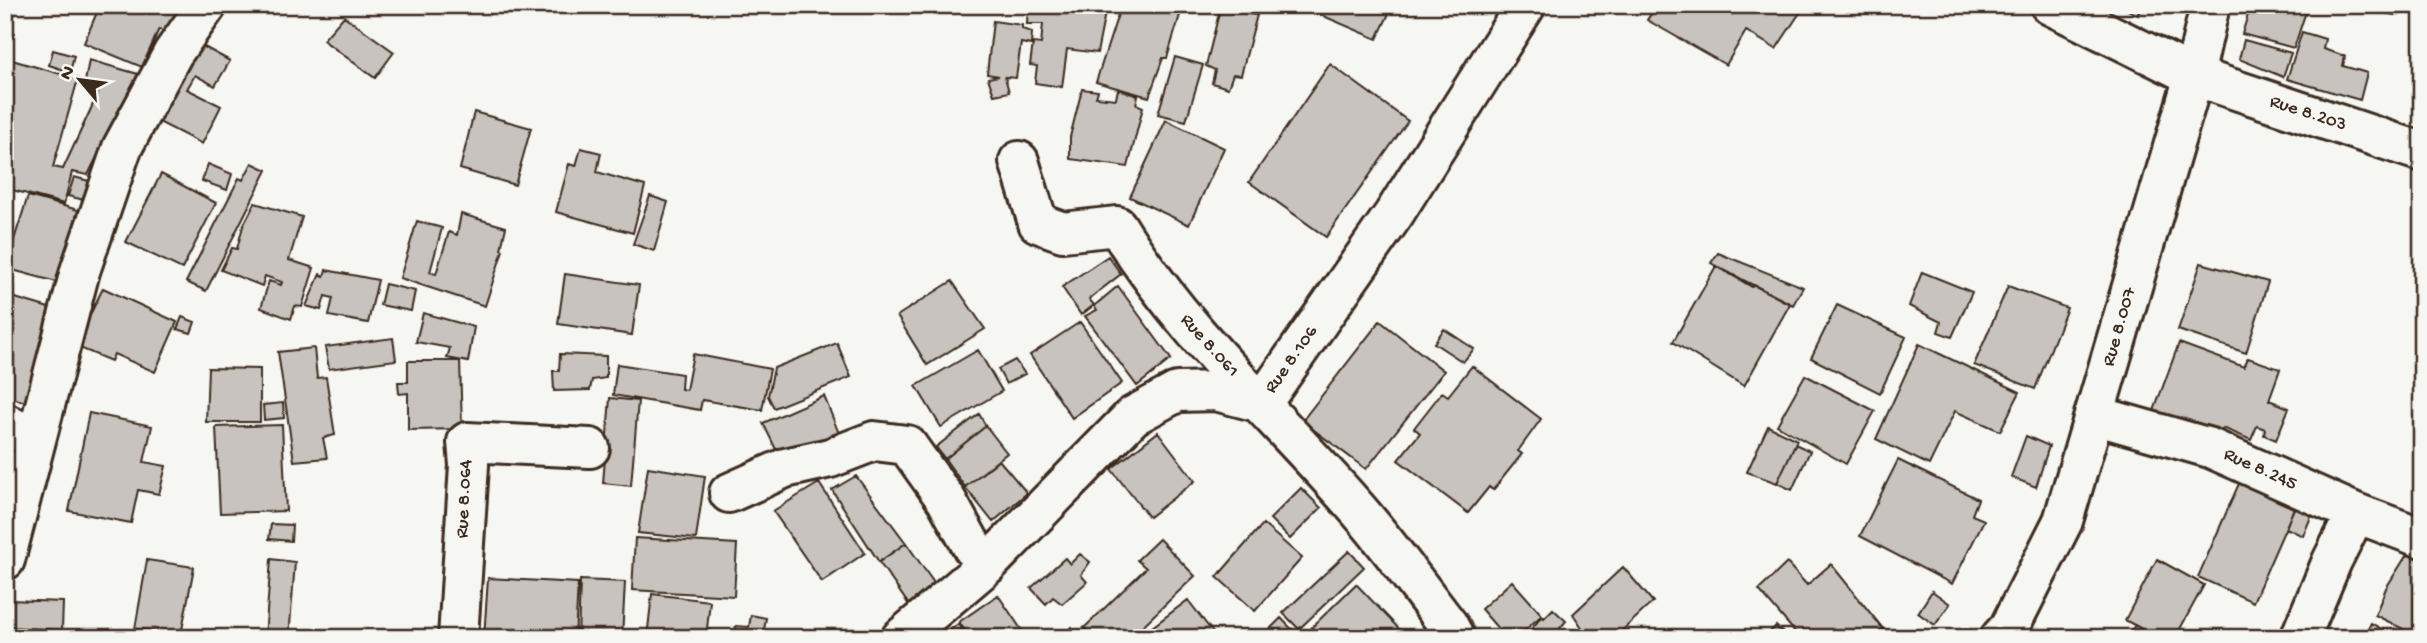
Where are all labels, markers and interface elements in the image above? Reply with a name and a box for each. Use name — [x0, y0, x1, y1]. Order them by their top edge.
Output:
north arrow — [46, 46, 116, 116]
text: N — [55, 62, 81, 84]
street label: Rue 8.203 — [2267, 91, 2349, 137]
street label: Rue 8.007 — [2098, 284, 2143, 369]
street label: Rue 8.061 — [1174, 309, 1244, 383]
street label: Rue 8.106 — [1260, 321, 1324, 398]
street label: Rue 8.245 — [2220, 444, 2300, 496]
street label: Rue 8.064 — [451, 459, 479, 539]

